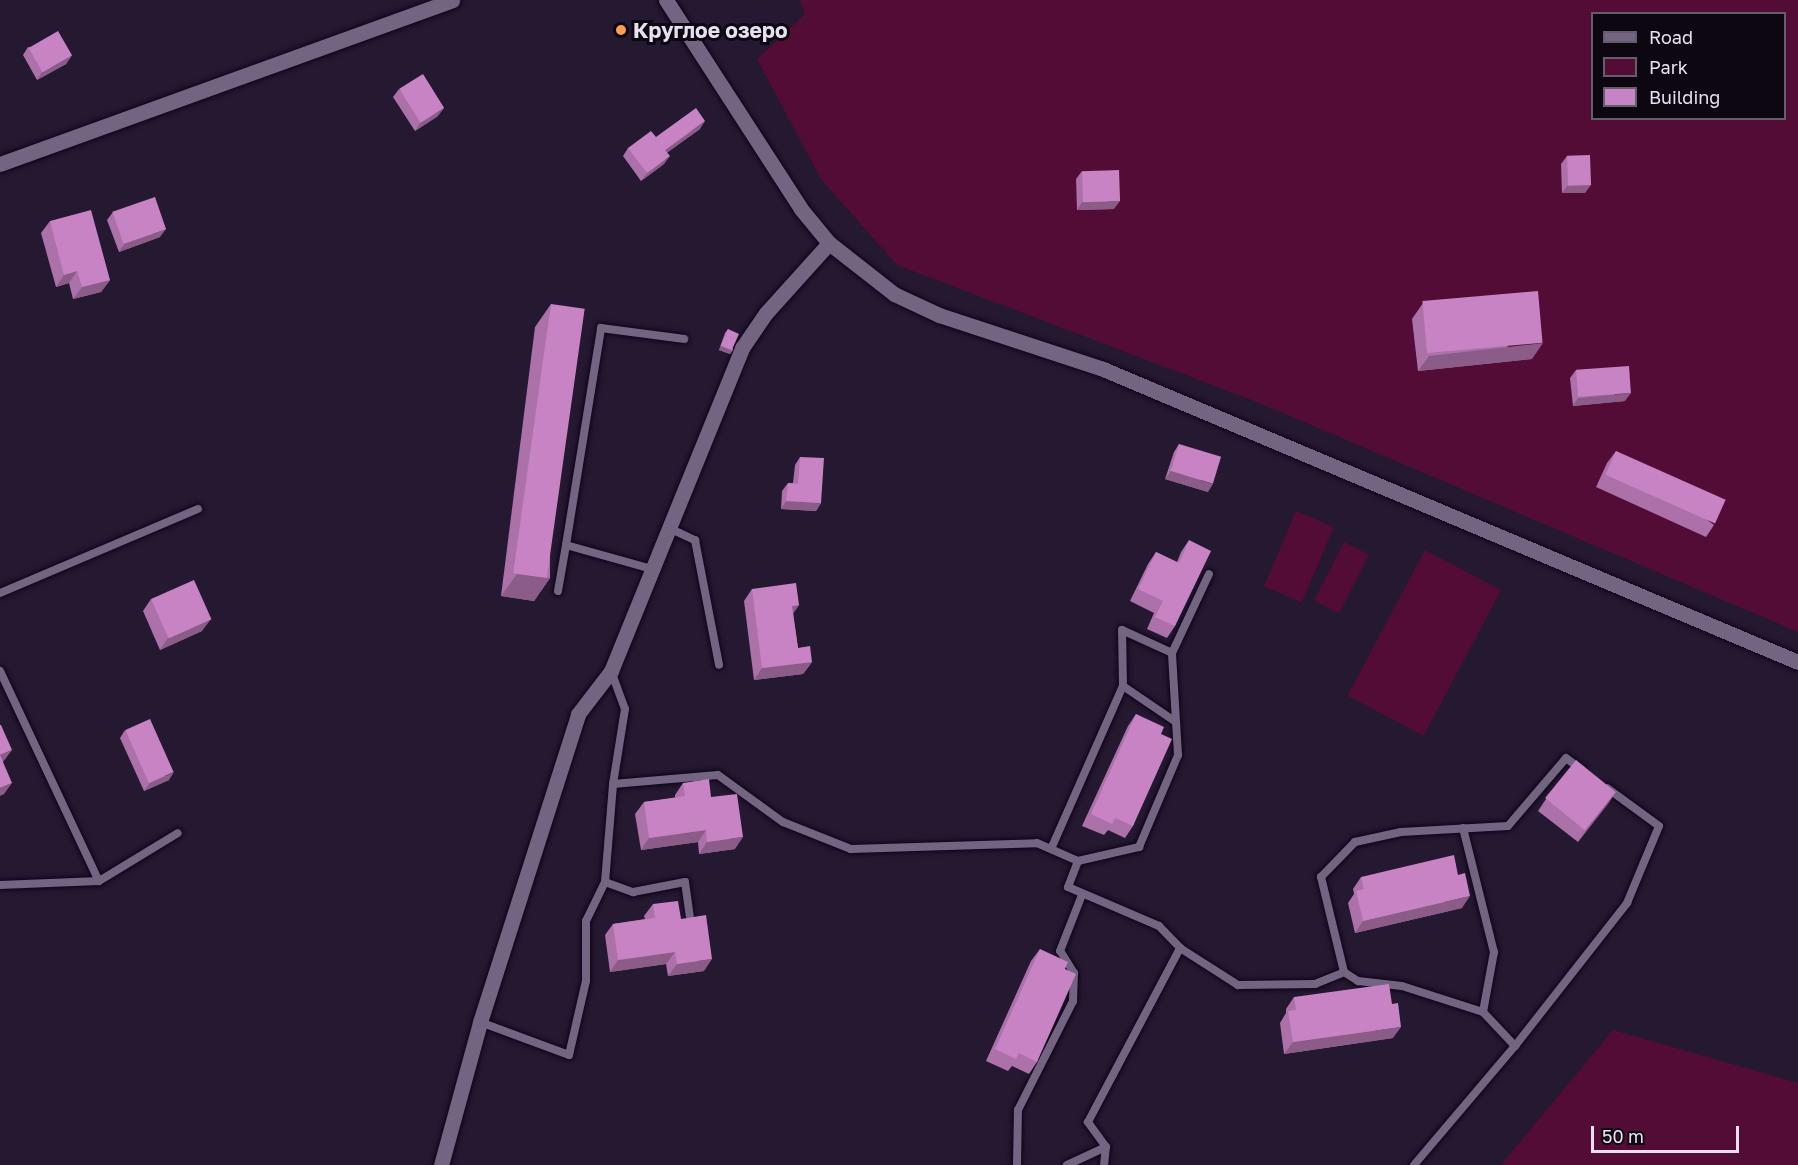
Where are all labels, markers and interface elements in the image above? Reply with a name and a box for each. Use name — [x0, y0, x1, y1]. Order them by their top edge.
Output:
legend — [1591, 12, 1786, 120]
place label: Круглое озеро — [633, 17, 787, 43]
marker: Круглое озеро — [614, 23, 628, 37]
text: Road — [1649, 26, 1693, 48]
text: Park — [1649, 56, 1688, 78]
text: Building — [1649, 86, 1720, 108]
scale bar — [1594, 1114, 1742, 1152]
text: 50 m — [1602, 1125, 1644, 1147]

